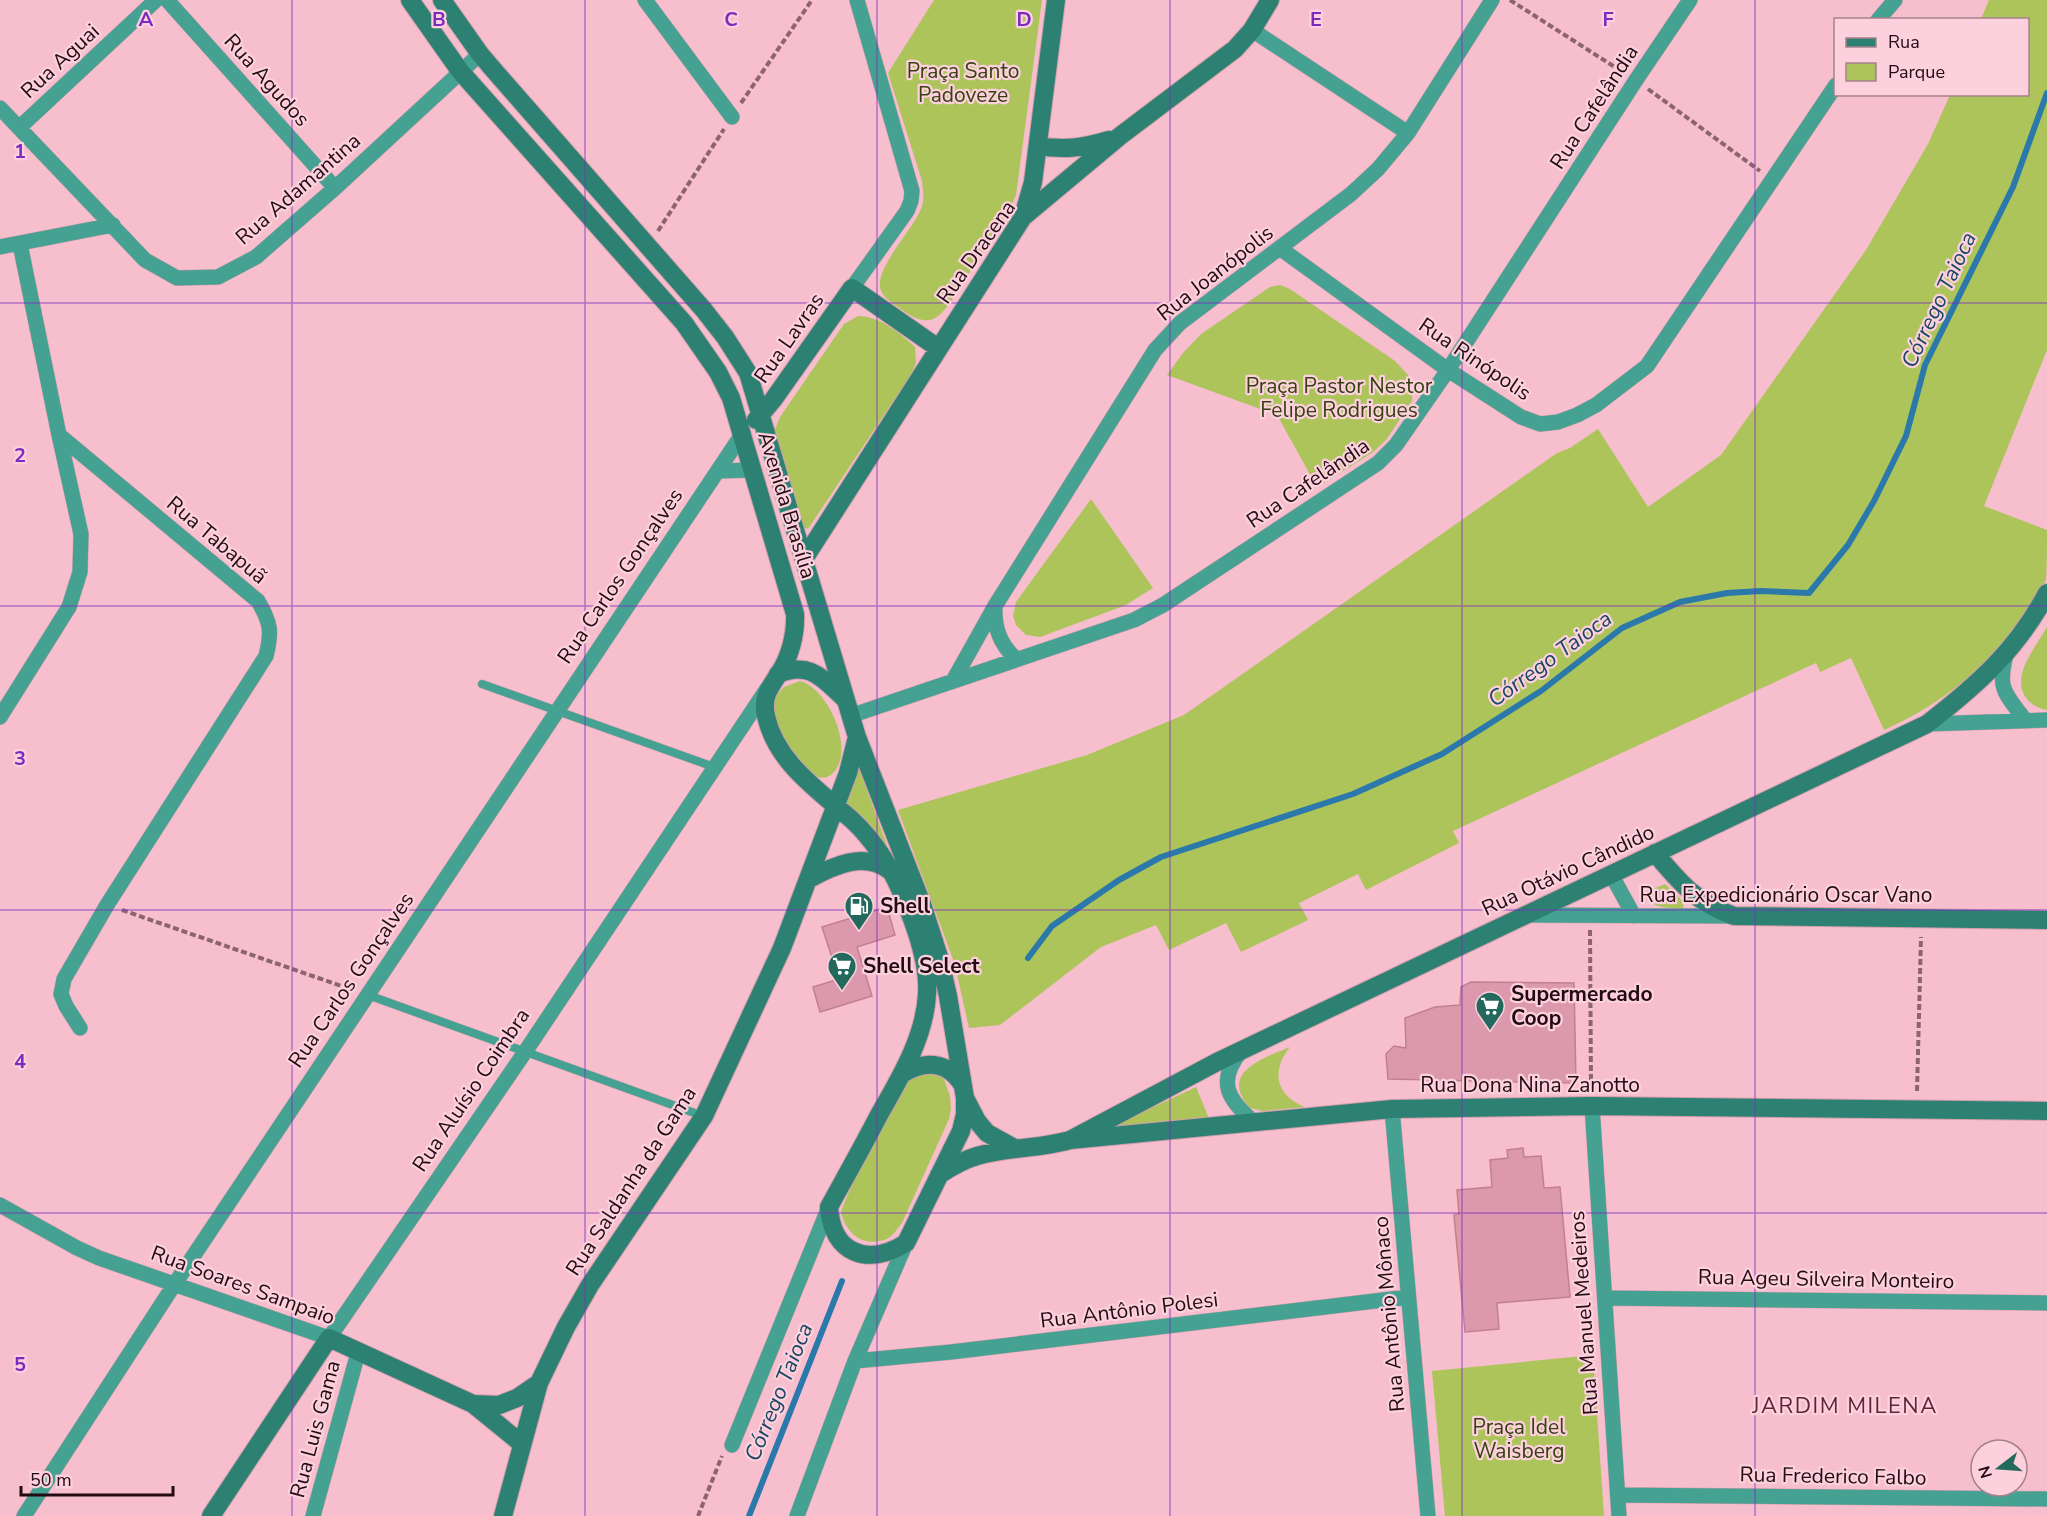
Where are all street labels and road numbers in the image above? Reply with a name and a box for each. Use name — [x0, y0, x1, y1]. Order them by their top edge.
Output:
street label: Rua Aguai — [15, 17, 105, 105]
street label: Rua Agudos — [218, 28, 316, 132]
street label: Rua Cafelândia — [1543, 40, 1645, 174]
street label: Rua Adamantina — [229, 127, 367, 251]
street label: Rua Dracena — [930, 195, 1022, 309]
street label: Rua Joanópolis — [1151, 219, 1279, 327]
street label: Rua Lavras — [748, 287, 830, 389]
street label: Rua Rinópolis — [1413, 311, 1537, 407]
street label: Avenida Brasília — [751, 428, 823, 582]
street label: Rua Cafelândia — [1241, 432, 1375, 534]
street label: Rua Carlos Gonçalves — [551, 483, 689, 669]
street label: Rua Tabapuã — [161, 490, 273, 590]
street label: Rua Otávio Cândido — [1477, 818, 1659, 922]
street label: Rua Expedicionário Oscar Vano — [1640, 881, 1932, 909]
street label: Rua Carlos Gonçalves — [282, 887, 420, 1073]
street label: Rua Aluísio Coimbra — [406, 1003, 536, 1177]
street label: Rua Dona Nina Zanotto — [1420, 1071, 1640, 1099]
street label: Rua Saldanha da Gama — [559, 1081, 703, 1281]
street label: Rua Manuel Medeiros — [1563, 1210, 1605, 1416]
street label: Rua Antônio Mônaco — [1367, 1215, 1411, 1413]
street label: Rua Soares Sampaio — [147, 1239, 339, 1331]
street label: Rua Ageu Silveira Monteiro — [1698, 1263, 1954, 1295]
street label: Rua Antônio Polesi — [1038, 1285, 1220, 1335]
street label: Rua Luis Gama — [283, 1357, 347, 1501]
street label: Rua Frederico Falbo — [1739, 1460, 1927, 1492]

